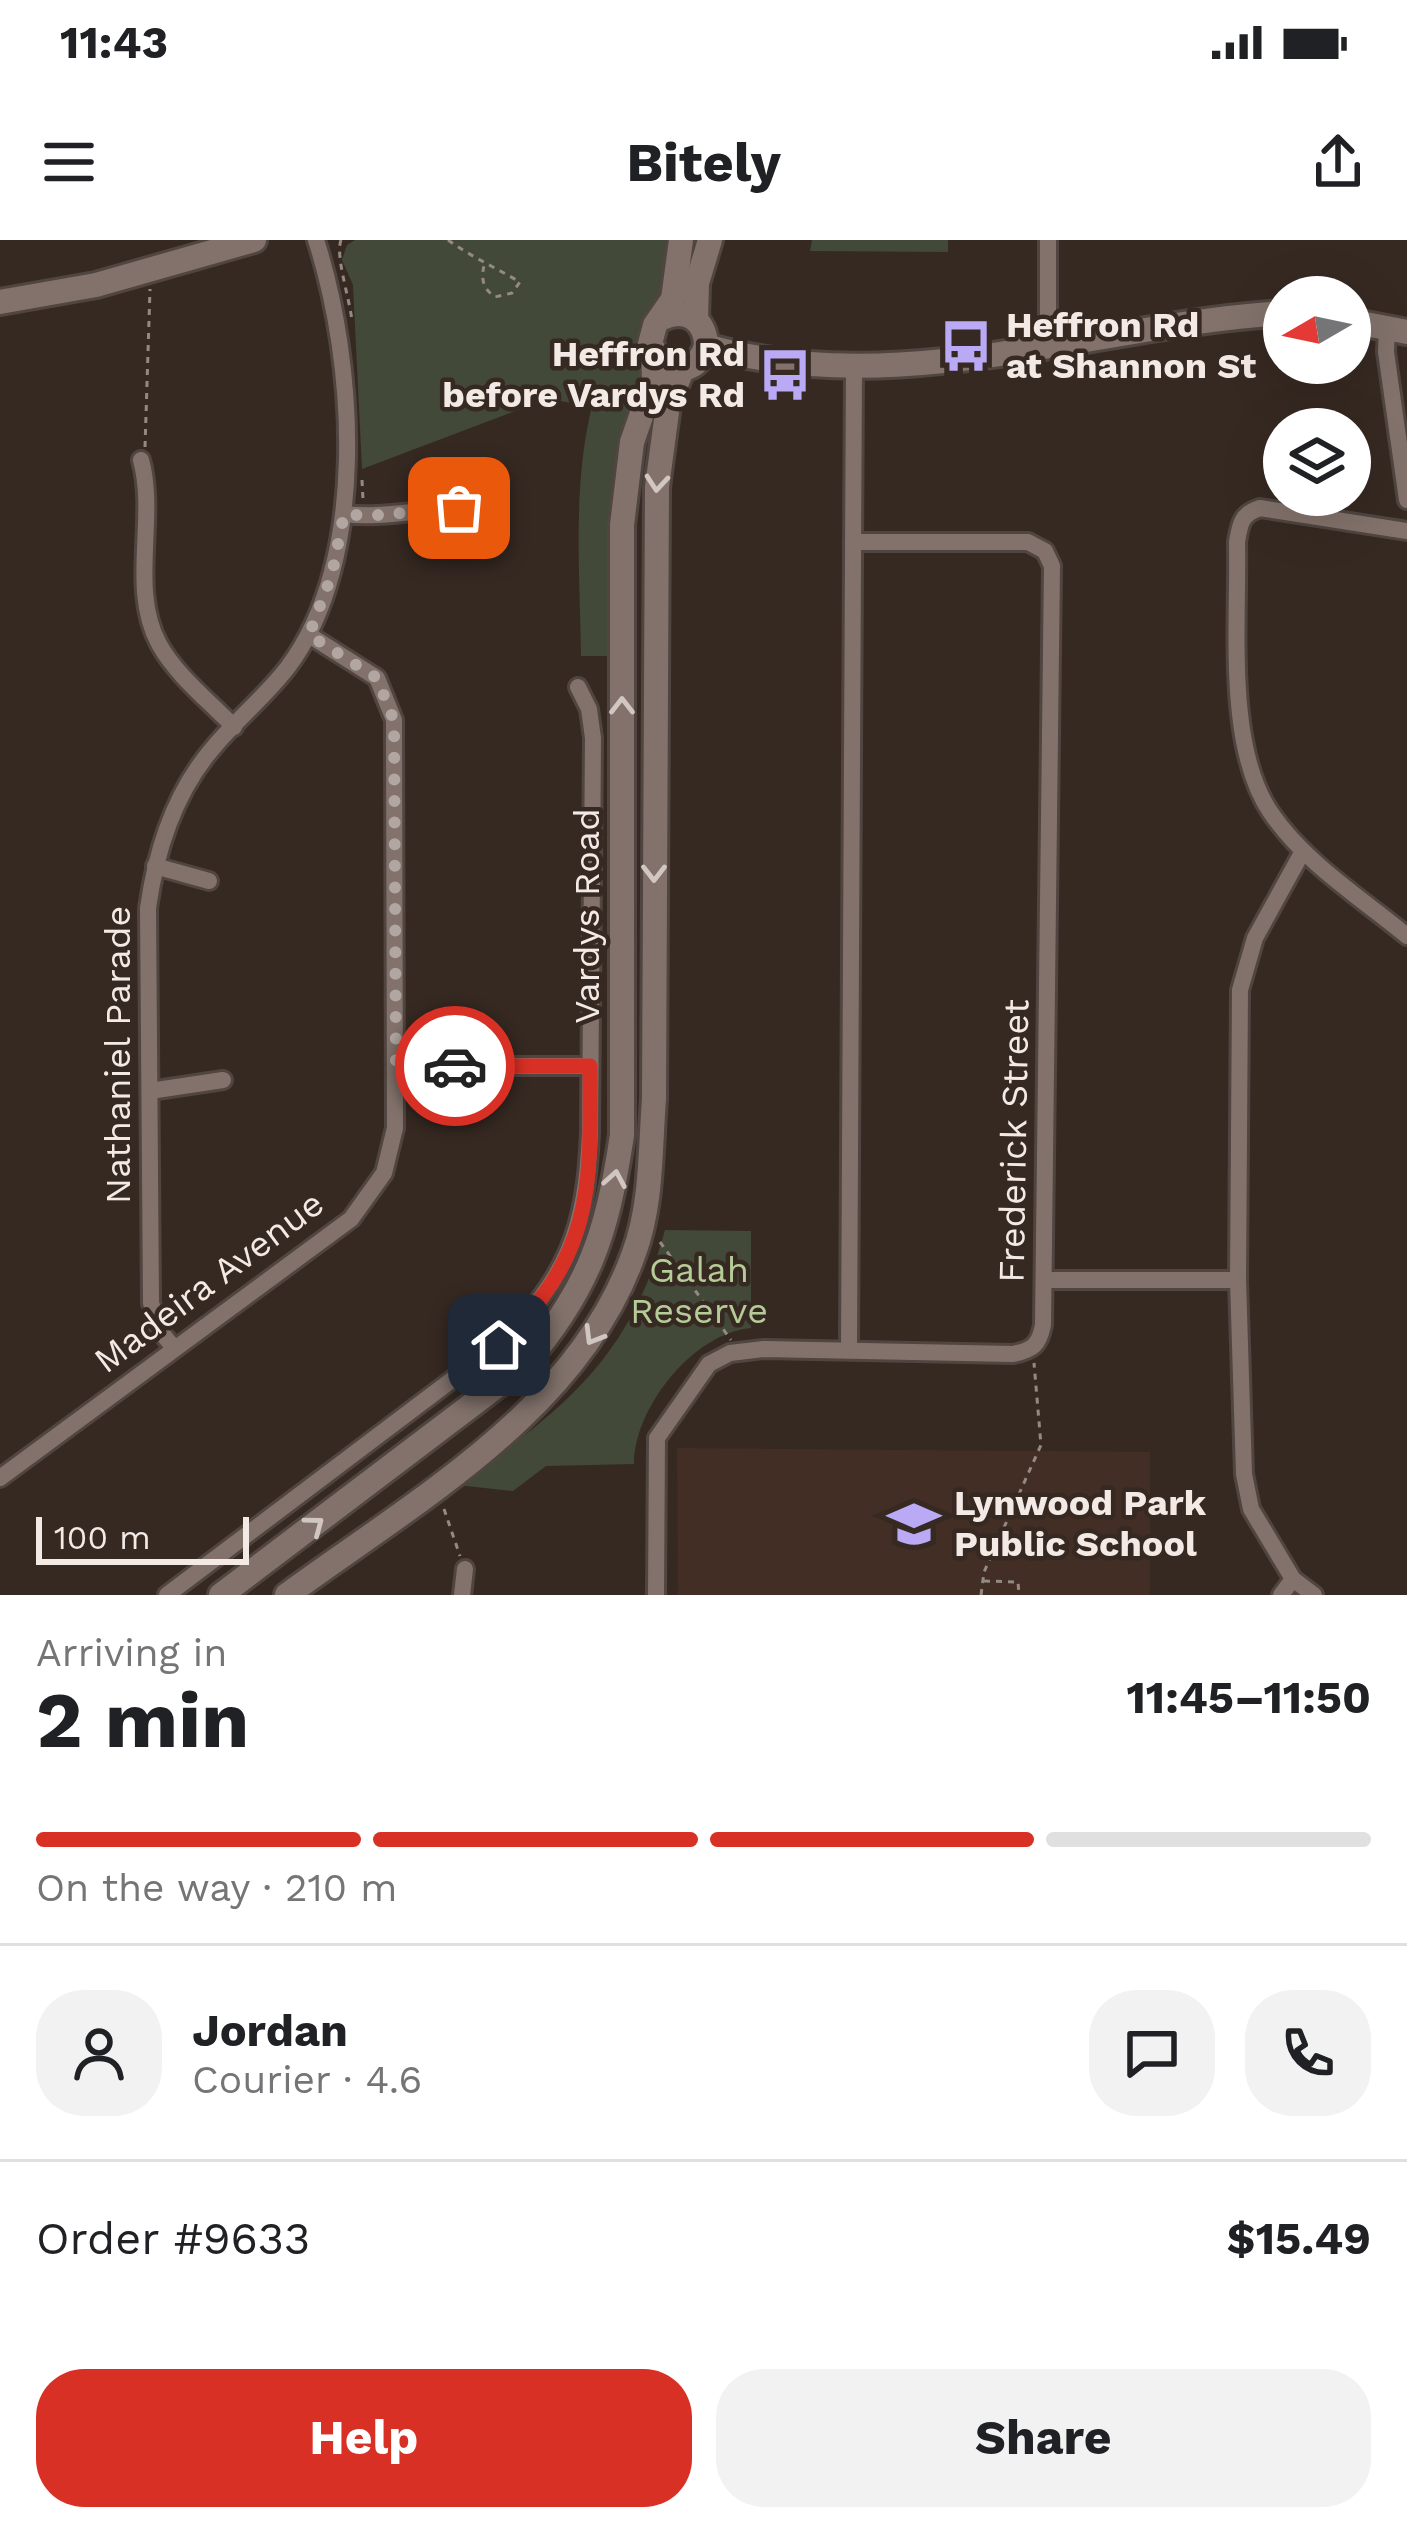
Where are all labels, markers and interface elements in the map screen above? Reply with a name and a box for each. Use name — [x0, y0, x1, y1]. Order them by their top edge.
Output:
text: 11:43 — [60, 16, 168, 69]
icon: menu — [36, 129, 102, 195]
icon: share — [1305, 129, 1371, 195]
text: Bitely — [626, 131, 781, 194]
north arrow — [1263, 276, 1371, 384]
map controls — [1263, 276, 1371, 516]
place label: Heffron Rd at Shannon St — [1006, 304, 1257, 387]
bus stop icon: Heffron Rd at Shannon St — [937, 317, 995, 375]
place label: Heffron Rd before Vardys Rd — [442, 333, 745, 416]
bus stop icon: Heffron Rd before Vardys Rd — [756, 346, 814, 404]
button: layers — [1263, 408, 1371, 516]
pin — [408, 457, 510, 559]
one-way arrow — [645, 474, 671, 493]
icon: bag — [426, 475, 492, 541]
one-way arrow — [609, 696, 635, 714]
street label: Vardys Road — [566, 808, 608, 1024]
one-way arrow — [641, 865, 667, 883]
street label: Nathaniel Parade — [97, 906, 139, 1204]
street label: Frederick Street — [991, 999, 1037, 1283]
courier — [395, 1006, 515, 1126]
icon: car — [422, 1033, 488, 1099]
one-way arrow — [602, 1170, 627, 1190]
street label: Madeira Avenue — [86, 1182, 332, 1382]
park label: Galah Reserve — [630, 1249, 768, 1332]
pin — [448, 1294, 550, 1396]
icon: home — [466, 1312, 532, 1378]
one-way arrow — [585, 1323, 607, 1345]
place label: Lynwood Park Public School — [954, 1482, 1207, 1565]
school or university icon: Lynwood Park Public School — [885, 1495, 943, 1553]
scale bar — [36, 1511, 249, 1564]
text: 100 m — [54, 1518, 151, 1557]
one-way arrow — [302, 1518, 323, 1540]
text: Arriving in — [36, 1630, 227, 1675]
text: 11:45–11:50 — [1126, 1671, 1371, 1724]
text: 2 min — [36, 1674, 249, 1766]
text: On the way · 210 m — [36, 1865, 397, 1910]
button: person — [36, 1990, 162, 2116]
button: chat — [1089, 1990, 1215, 2116]
button: phone — [1245, 1990, 1371, 2116]
text: Jordan — [192, 2004, 348, 2057]
text: Courier · 4.6 — [192, 2057, 422, 2102]
text: Order #9633 — [36, 2212, 310, 2265]
text: $15.49 — [1227, 2212, 1371, 2265]
button: Help — [36, 2369, 692, 2507]
button: Share — [716, 2369, 1371, 2507]

